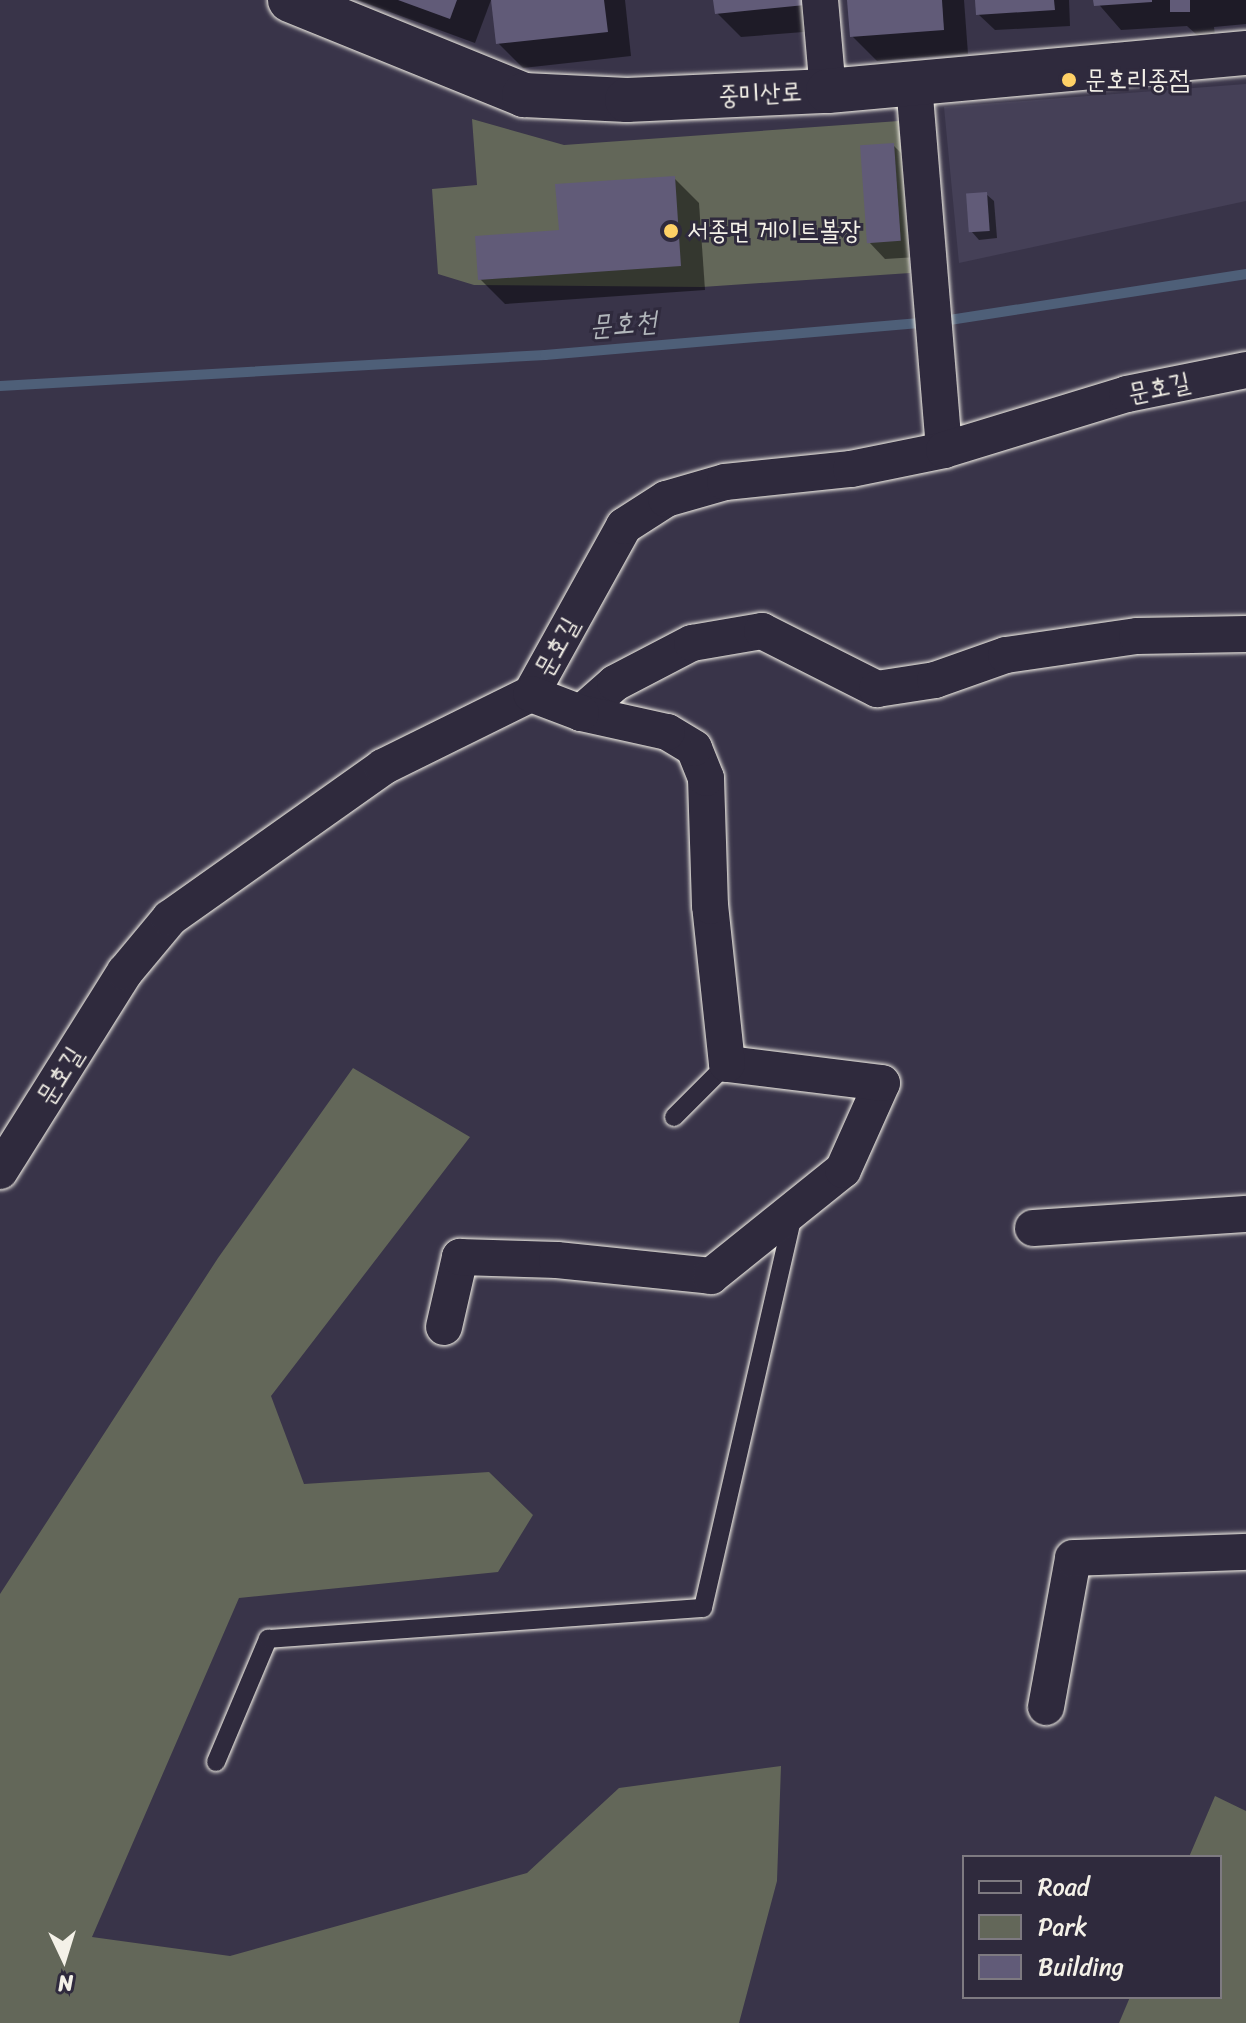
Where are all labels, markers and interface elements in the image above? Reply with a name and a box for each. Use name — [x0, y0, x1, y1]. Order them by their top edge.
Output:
place label: 문호리종점 — [1085, 64, 1190, 96]
marker: 문호리종점 — [1060, 71, 1078, 89]
street label: 중미산로 — [717, 76, 803, 112]
place label: 서종면 게이트볼장 — [687, 215, 861, 247]
marker: 서종면 게이트볼장 — [662, 222, 680, 240]
water label: 문호천 — [588, 304, 658, 344]
street label: 문호길 — [1125, 366, 1193, 410]
street label: 문호길 — [528, 612, 586, 682]
street label: 문호길 — [30, 1041, 90, 1111]
legend — [962, 1855, 1222, 1999]
text: Road — [1038, 1866, 1089, 1908]
text: Park — [1038, 1906, 1087, 1948]
north arrow — [24, 1919, 104, 1999]
text: Building — [1038, 1946, 1124, 1988]
text: N — [57, 1963, 75, 2003]

